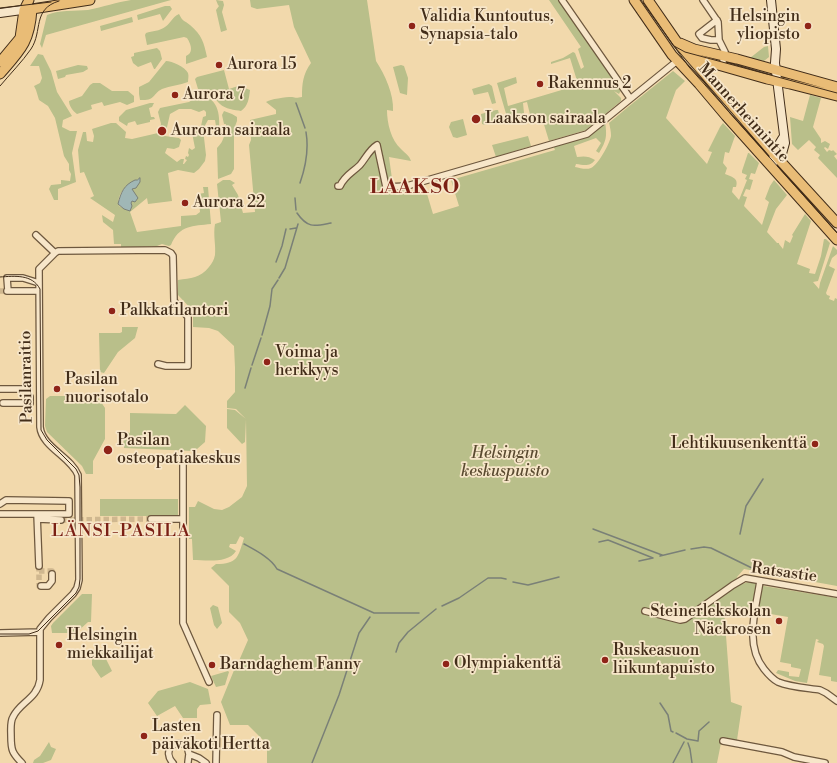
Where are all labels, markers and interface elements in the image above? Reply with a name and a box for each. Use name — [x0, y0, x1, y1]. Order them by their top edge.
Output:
place label: Validia Kuntoutus, Synapsia-talo — [420, 7, 554, 45]
place label: Helsingin yliopisto — [729, 7, 800, 45]
marker: Validia Kuntoutus, Synapsia-talo — [407, 21, 417, 31]
marker: Helsingin yliopisto — [803, 21, 813, 31]
place label: Aurora 15 — [227, 55, 297, 75]
street label: Mannerheimintie — [693, 59, 793, 167]
marker: Aurora 15 — [214, 60, 224, 70]
place label: Rakennus 2 — [548, 74, 631, 94]
marker: Rakennus 2 — [535, 79, 545, 89]
place label: Aurora 7 — [183, 85, 245, 105]
marker: Aurora 7 — [170, 90, 180, 100]
place label: Laakson sairaala — [485, 109, 606, 129]
marker: Laakson sairaala — [470, 113, 482, 125]
place label: Auroran sairaala — [171, 121, 291, 141]
marker: Auroran sairaala — [156, 125, 168, 137]
district label: LAAKSO — [370, 176, 460, 200]
place label: Aurora 22 — [193, 193, 265, 213]
marker: Aurora 22 — [180, 198, 190, 208]
place label: Palkkatilantori — [120, 301, 229, 321]
marker: Palkkatilantori — [107, 306, 117, 316]
street label: Pasilanraitio — [17, 330, 37, 424]
place label: Voima ja herkkyys — [275, 343, 338, 381]
marker: Voima ja herkkyys — [262, 357, 272, 367]
place label: Pasilan nuorisotalo — [65, 370, 149, 408]
marker: Pasilan nuorisotalo — [52, 384, 62, 394]
place label: Pasilan osteopatiakeskus — [117, 431, 240, 469]
place label: Lehtikuusenkenttä — [671, 434, 807, 454]
marker: Lehtikuusenkenttä — [810, 439, 820, 449]
marker: Pasilan osteopatiakeskus — [102, 444, 114, 456]
park label: Helsingin keskuspuisto — [461, 444, 549, 482]
district label: LÄNSI-PASILA — [51, 521, 191, 543]
street label: Ratsastie — [750, 559, 818, 587]
place label: Steinerlekskolan Näckrosen — [650, 602, 771, 640]
marker: Steinerlekskolan Näckrosen — [774, 616, 784, 626]
place label: Helsingin miekkailijat — [67, 626, 154, 664]
marker: Helsingin miekkailijat — [54, 640, 64, 650]
place label: Ruskeasuon liikuntapuisto — [613, 641, 715, 679]
place label: Olympiakenttä — [454, 654, 561, 674]
place label: Barndaghem Fanny — [220, 655, 361, 675]
marker: Ruskeasuon liikuntapuisto — [600, 655, 610, 665]
marker: Olympiakenttä — [441, 659, 451, 669]
marker: Barndaghem Fanny — [207, 660, 217, 670]
place label: Lasten päiväkoti Hertta — [152, 717, 270, 755]
marker: Lasten päiväkoti Hertta — [139, 731, 149, 741]

